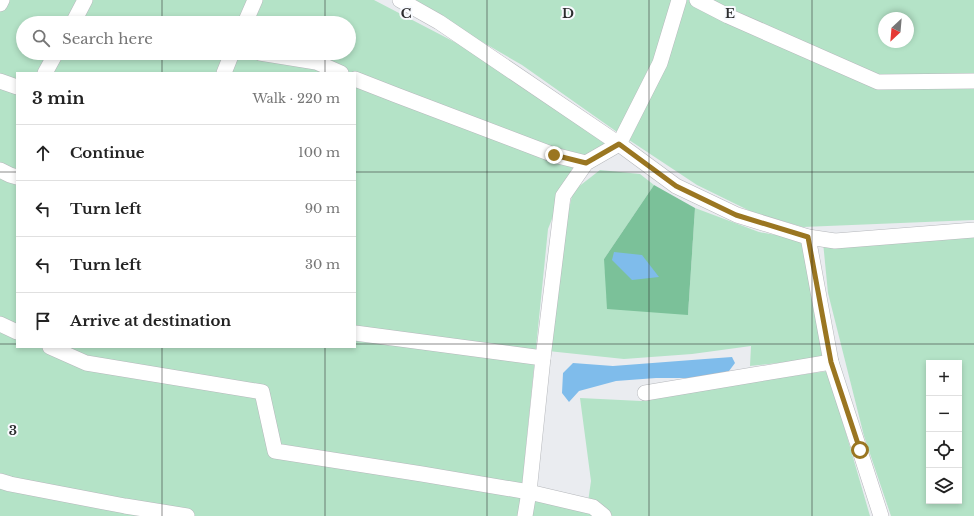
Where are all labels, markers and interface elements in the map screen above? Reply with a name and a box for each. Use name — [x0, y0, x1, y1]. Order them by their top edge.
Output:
text: C — [401, 5, 412, 22]
text: D — [562, 5, 574, 22]
text: E — [725, 5, 735, 22]
north arrow — [878, 12, 914, 48]
search box — [16, 16, 356, 60]
icon: search — [30, 27, 52, 49]
text: Search here — [62, 29, 153, 48]
text: 3 min — [32, 88, 85, 109]
text: Walk · 220 m — [252, 90, 340, 107]
icon: ahead — [32, 142, 54, 164]
text: Continue — [70, 143, 145, 162]
text: 100 m — [298, 144, 340, 161]
route end — [545, 146, 563, 164]
icon: left — [32, 198, 54, 220]
text: Turn left — [70, 199, 141, 218]
text: 90 m — [305, 200, 340, 217]
icon: left — [32, 254, 54, 276]
text: Turn left — [70, 255, 141, 274]
text: 30 m — [305, 256, 340, 273]
icon: arrive — [32, 310, 54, 332]
text: Arrive at destination — [70, 311, 231, 330]
map controls — [926, 360, 962, 504]
button: + — [926, 360, 962, 396]
button: − — [926, 396, 962, 432]
text: 3 — [9, 422, 17, 439]
button: locate — [926, 432, 962, 468]
route start — [851, 441, 869, 459]
button: layers — [926, 468, 962, 504]

